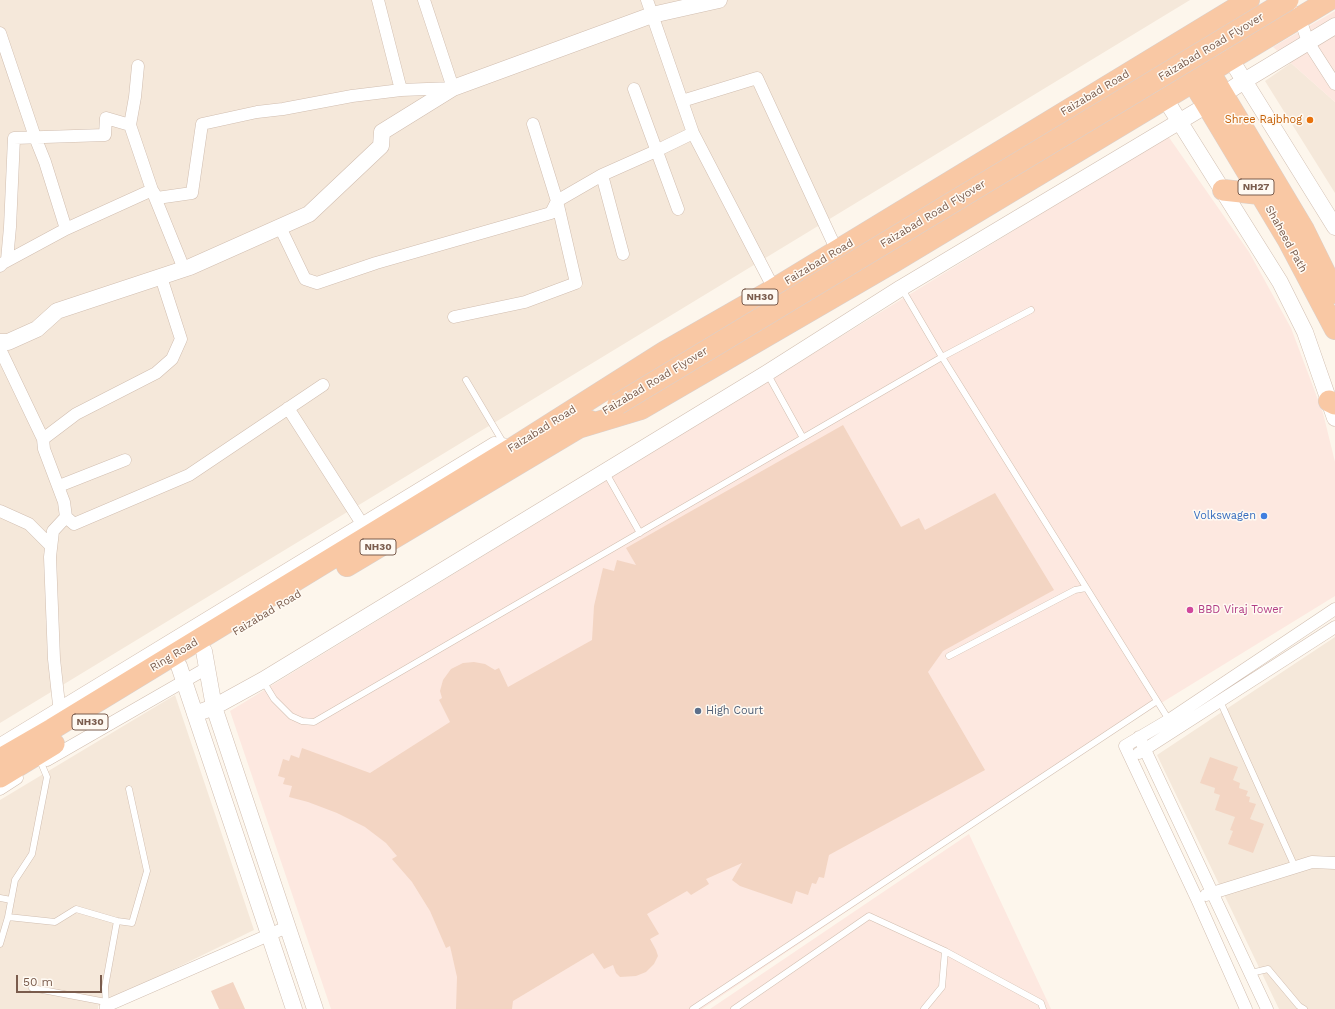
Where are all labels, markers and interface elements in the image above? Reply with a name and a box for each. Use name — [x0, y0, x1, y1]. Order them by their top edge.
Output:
street label: Faizabad Road Flyover — [1156, 10, 1266, 84]
street label: Faizabad Road — [1058, 67, 1132, 119]
place label: Shree Rajbhog — [1225, 113, 1302, 127]
marker: Shree Rajbhog — [1305, 115, 1315, 125]
street label: Faizabad Road Flyover — [878, 177, 988, 251]
road number: NH27 — [1238, 179, 1274, 195]
street label: Shaheed Path — [1262, 203, 1310, 275]
street label: Faizabad Road — [782, 236, 856, 288]
road number: NH30 — [742, 289, 778, 305]
street label: Faizabad Road Flyover — [600, 344, 710, 418]
street label: Faizabad Road — [505, 403, 579, 455]
place label: Volkswagen — [1194, 509, 1256, 523]
marker: Volkswagen — [1259, 511, 1269, 521]
road number: NH30 — [360, 539, 396, 555]
street label: Faizabad Road — [230, 587, 304, 639]
place label: BBD Viraj Tower — [1198, 603, 1283, 617]
marker: BBD Viraj Tower — [1185, 605, 1195, 615]
street label: Ring Road — [148, 636, 200, 674]
place label: High Court — [706, 704, 763, 718]
marker: High Court — [693, 706, 703, 716]
road number: NH30 — [72, 714, 108, 730]
scale bar — [18, 967, 104, 993]
text: 50 m — [23, 975, 53, 989]

